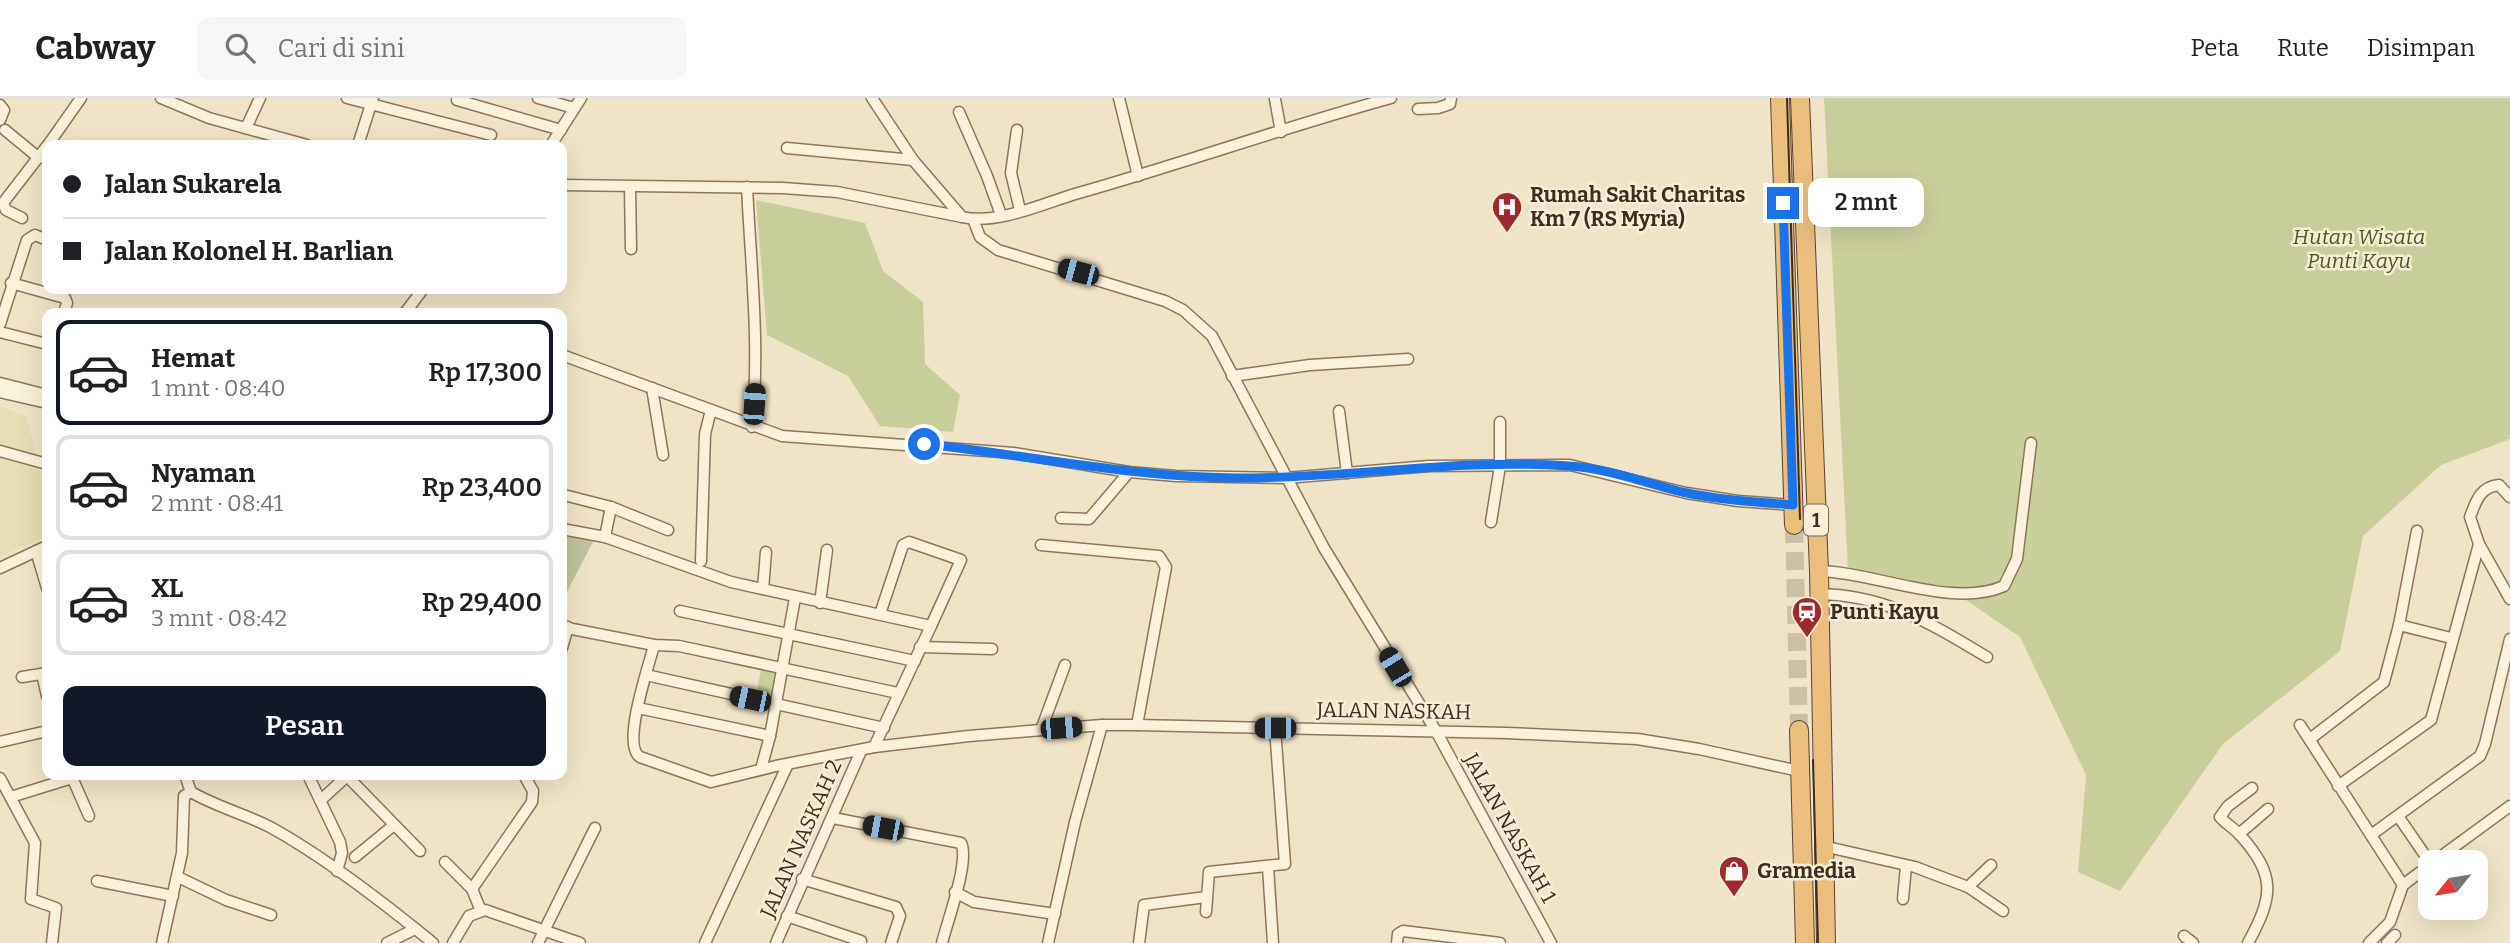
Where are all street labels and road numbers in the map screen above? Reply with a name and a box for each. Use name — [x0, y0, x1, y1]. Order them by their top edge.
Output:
road number: 1 — [1804, 504, 1828, 536]
street label: JALAN NASKAH — [1315, 697, 1472, 725]
street label: JALAN NASKAH 1 — [1458, 748, 1562, 908]
street label: JALAN NASKAH 2 — [754, 756, 847, 923]

